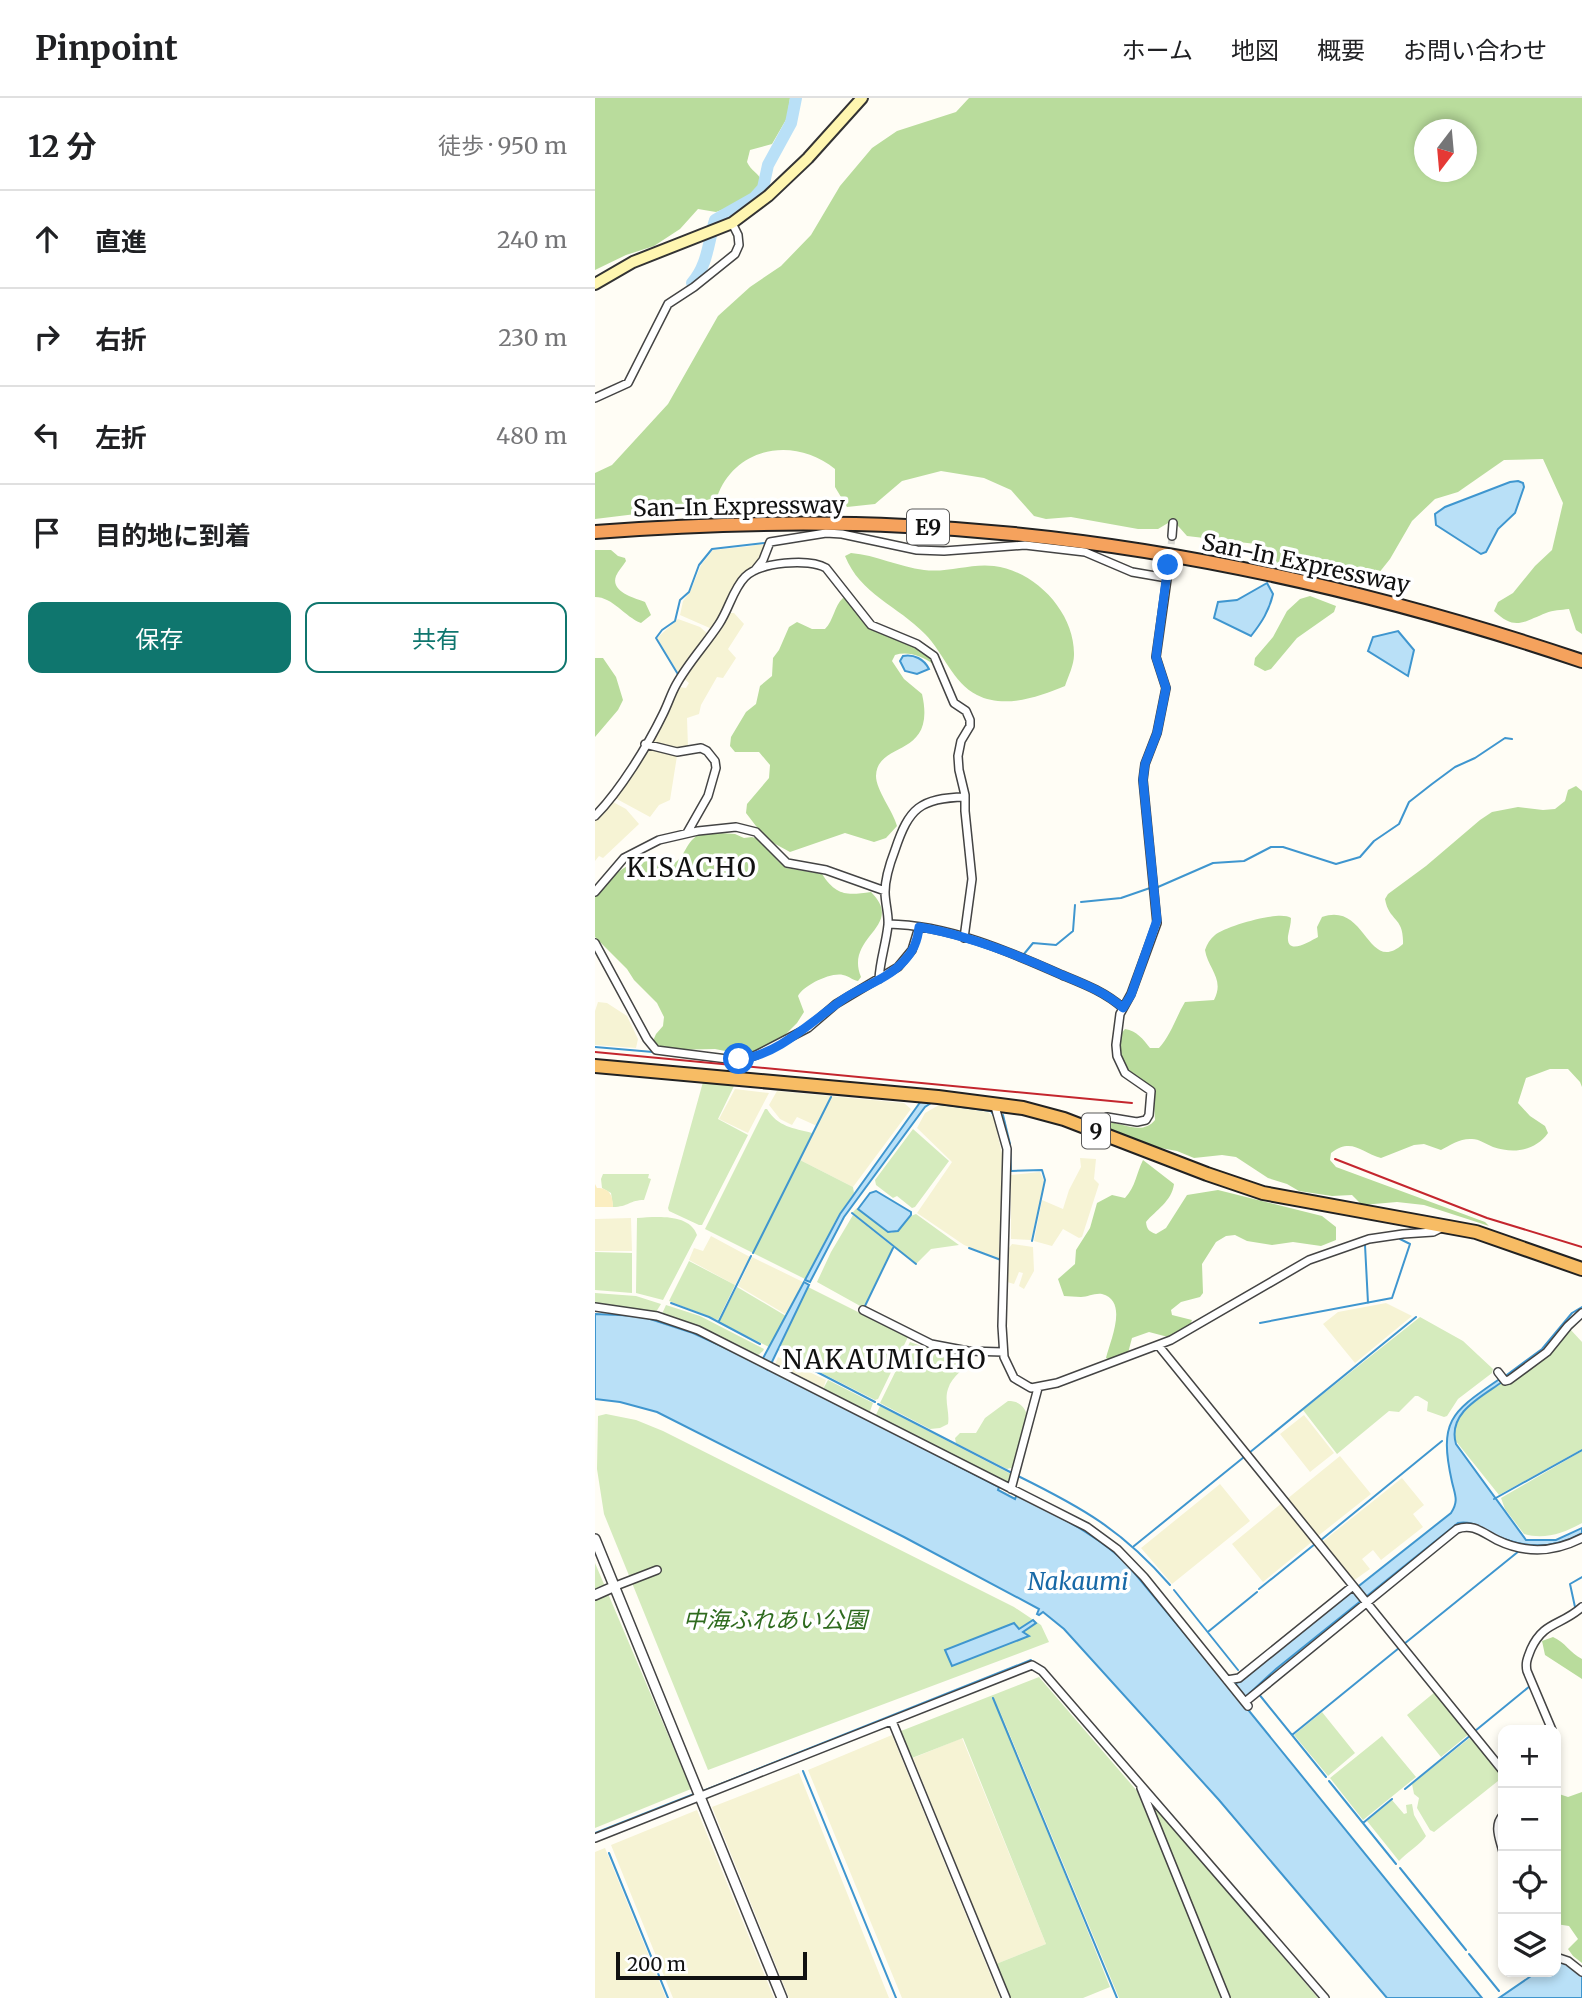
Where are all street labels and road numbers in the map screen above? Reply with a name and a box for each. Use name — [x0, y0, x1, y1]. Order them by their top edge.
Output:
street label: San-In Expressway — [633, 490, 846, 522]
road number: E9 — [907, 510, 949, 544]
street label: San-In Expressway — [1199, 527, 1413, 599]
road number: 9 — [1082, 1114, 1110, 1148]

